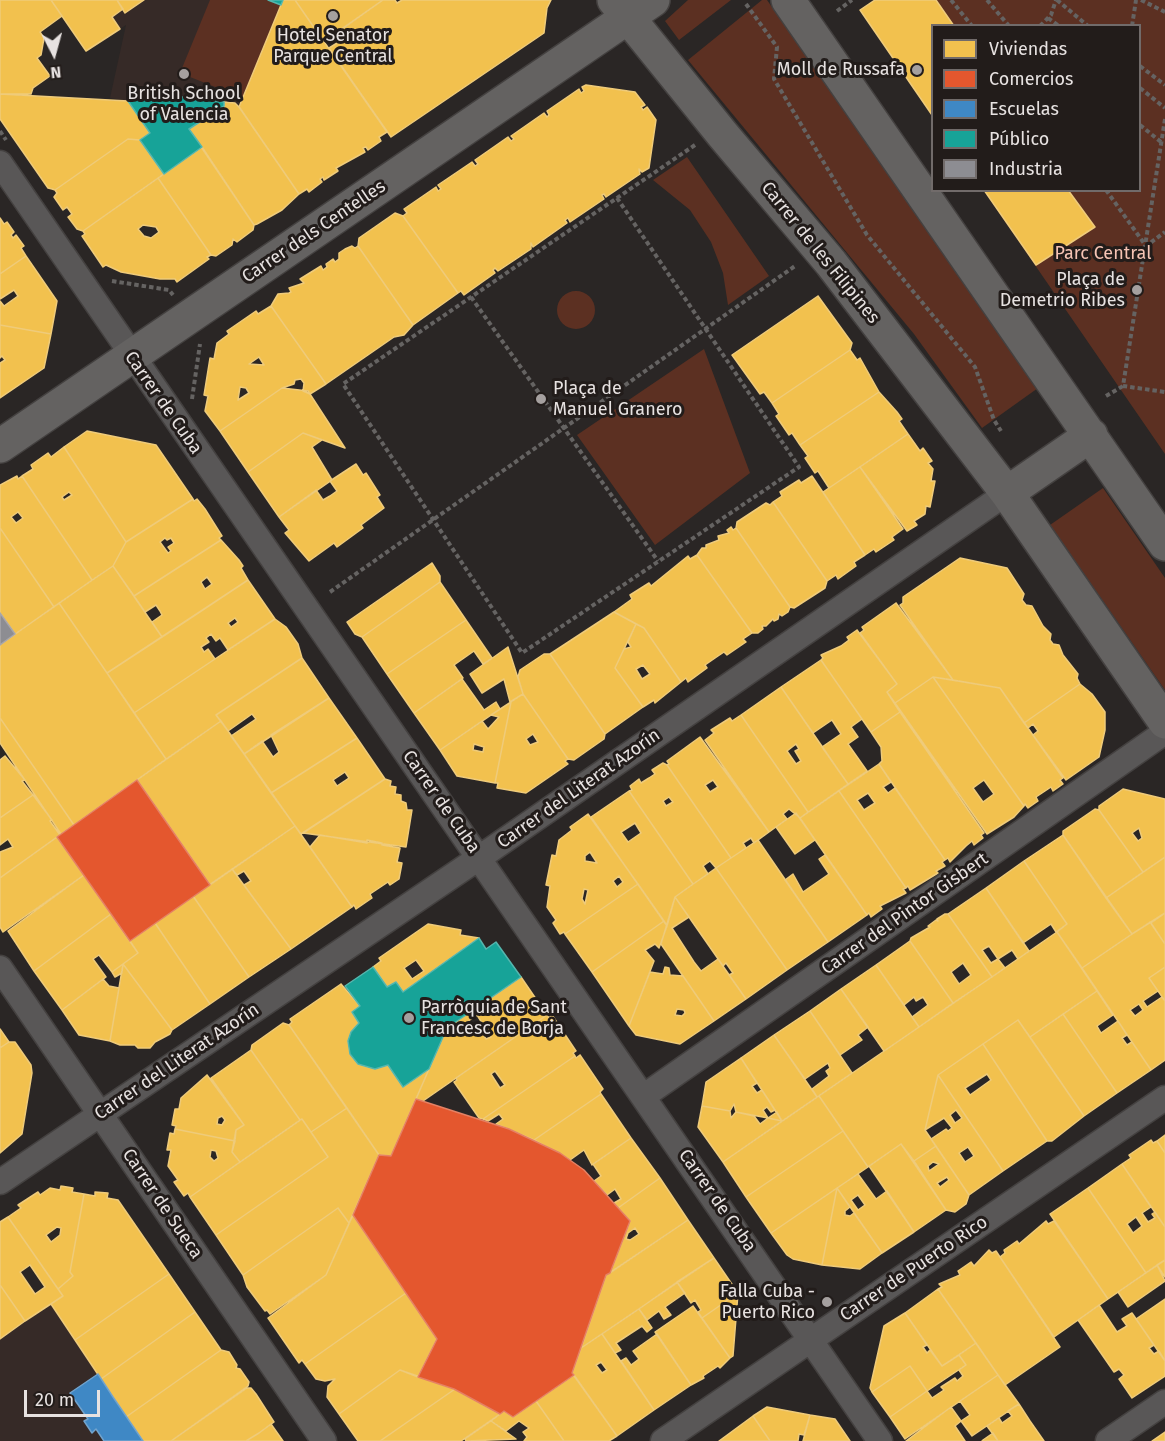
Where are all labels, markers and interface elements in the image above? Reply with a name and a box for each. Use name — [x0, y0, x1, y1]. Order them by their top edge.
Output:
marker: Hotel Senator Parque Central — [326, 9, 340, 23]
north arrow — [24, 24, 84, 84]
legend — [931, 24, 1141, 192]
place label: Hotel Senator Parque Central — [273, 25, 393, 68]
text: Viviendas — [989, 38, 1067, 60]
place label: Moll de Russafa — [777, 59, 905, 81]
text: N — [50, 62, 62, 82]
marker: Moll de Russafa — [910, 63, 924, 77]
marker: British School of Valencia — [177, 67, 191, 81]
text: Comercios — [989, 68, 1073, 90]
place label: British School of Valencia — [127, 83, 241, 125]
text: Escuelas — [989, 98, 1059, 120]
text: Público — [989, 128, 1049, 150]
text: Industria — [989, 158, 1063, 180]
street label: Carrer dels Centelles — [238, 176, 390, 288]
street label: Carrer de les Filipines — [756, 178, 884, 328]
park label: Parc Central — [1055, 243, 1151, 265]
place label: Plaça de Demetrio Ribes — [1000, 269, 1125, 312]
marker: Plaça de Demetrio Ribes — [1130, 283, 1144, 297]
street label: Carrer de Cuba — [120, 347, 206, 459]
place label: Plaça de Manuel Granero — [553, 378, 682, 420]
marker: Plaça de Manuel Granero — [534, 392, 548, 406]
street label: Carrer del Literat Azorín — [493, 725, 665, 853]
street label: Carrer de Cuba — [398, 746, 484, 858]
street label: Carrer del Pintor Gisbert — [817, 848, 993, 980]
place label: Parròquia de Sant Francesc de Borja — [421, 997, 567, 1040]
street label: Carrer del Literat Azorín — [91, 999, 263, 1125]
marker: Parròquia de Sant Francesc de Borja — [402, 1011, 416, 1025]
street label: Carrer de Sueca — [117, 1145, 207, 1263]
street label: Carrer de Cuba — [674, 1145, 760, 1257]
street label: Carrer de Puerto Rico — [836, 1212, 992, 1326]
place label: Falla Cuba - Puerto Rico — [720, 1281, 815, 1324]
marker: Falla Cuba - Puerto Rico — [820, 1295, 834, 1309]
scale bar — [27, 1378, 104, 1416]
text: 20 m — [35, 1389, 74, 1411]

